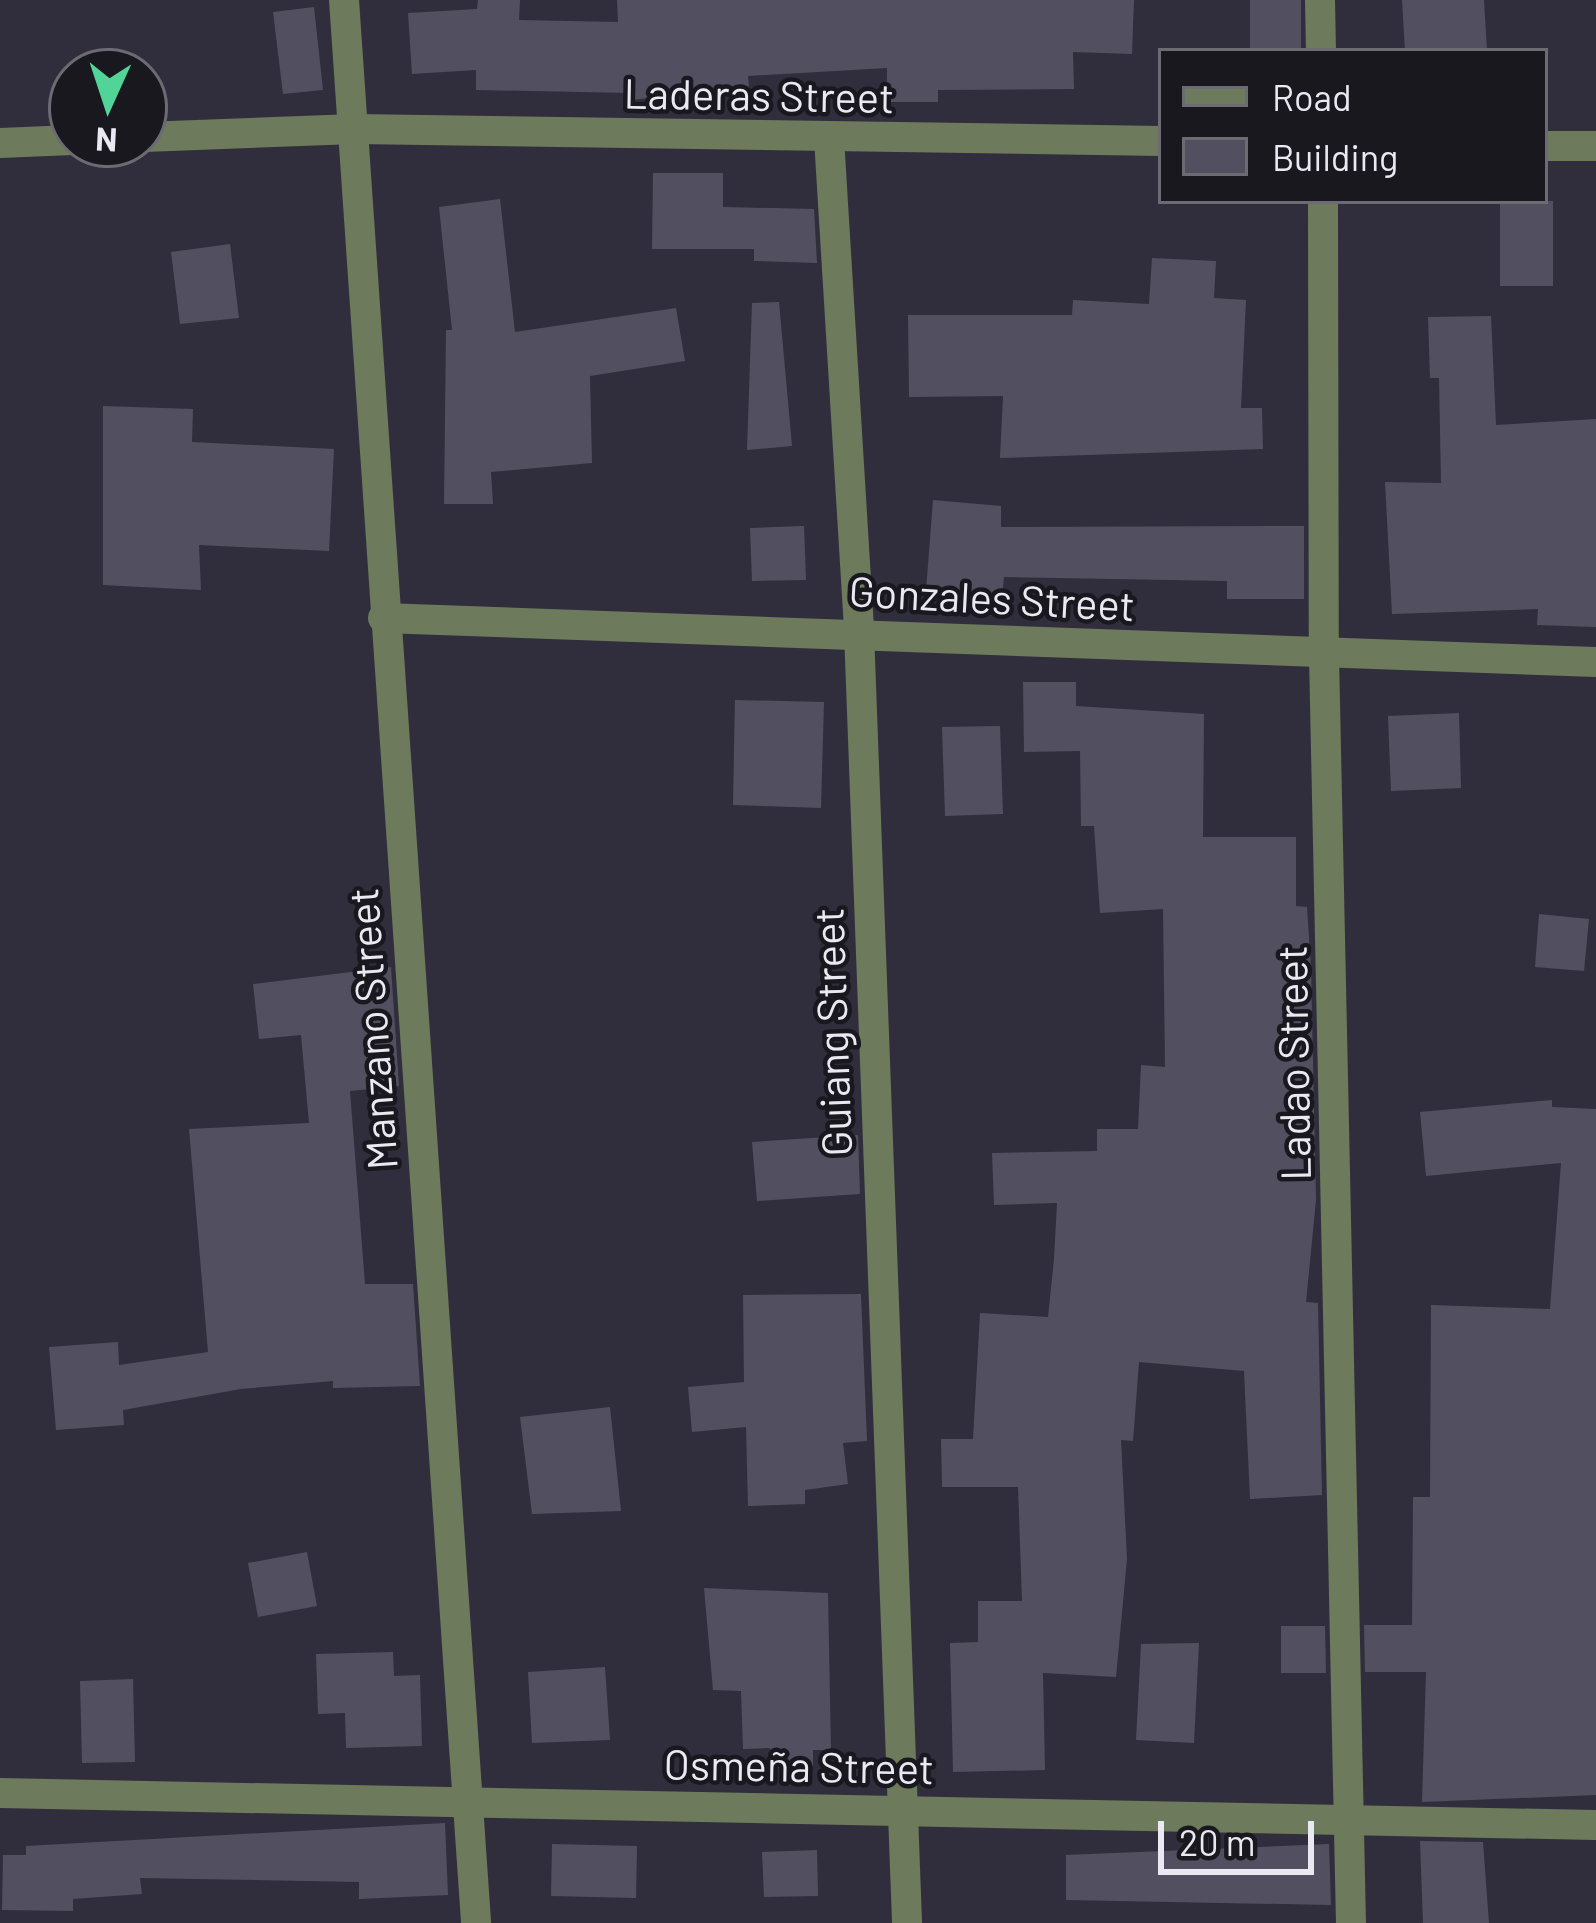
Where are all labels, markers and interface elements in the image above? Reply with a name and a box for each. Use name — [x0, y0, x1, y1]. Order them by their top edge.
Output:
north arrow — [48, 48, 168, 168]
legend — [1158, 48, 1548, 204]
street label: Laderas Street — [623, 66, 895, 122]
text: Road — [1272, 75, 1352, 118]
text: N — [94, 120, 118, 162]
text: Building — [1272, 135, 1398, 178]
street label: Gonzales Street — [848, 564, 1136, 630]
street label: Manzano Street — [336, 886, 406, 1172]
street label: Guiang Street — [801, 907, 861, 1157]
street label: Ladao Street — [1265, 945, 1319, 1181]
street label: Osmeña Street — [663, 1737, 935, 1793]
scale bar — [1164, 1797, 1320, 1871]
text: 20 m — [1179, 1820, 1256, 1863]

